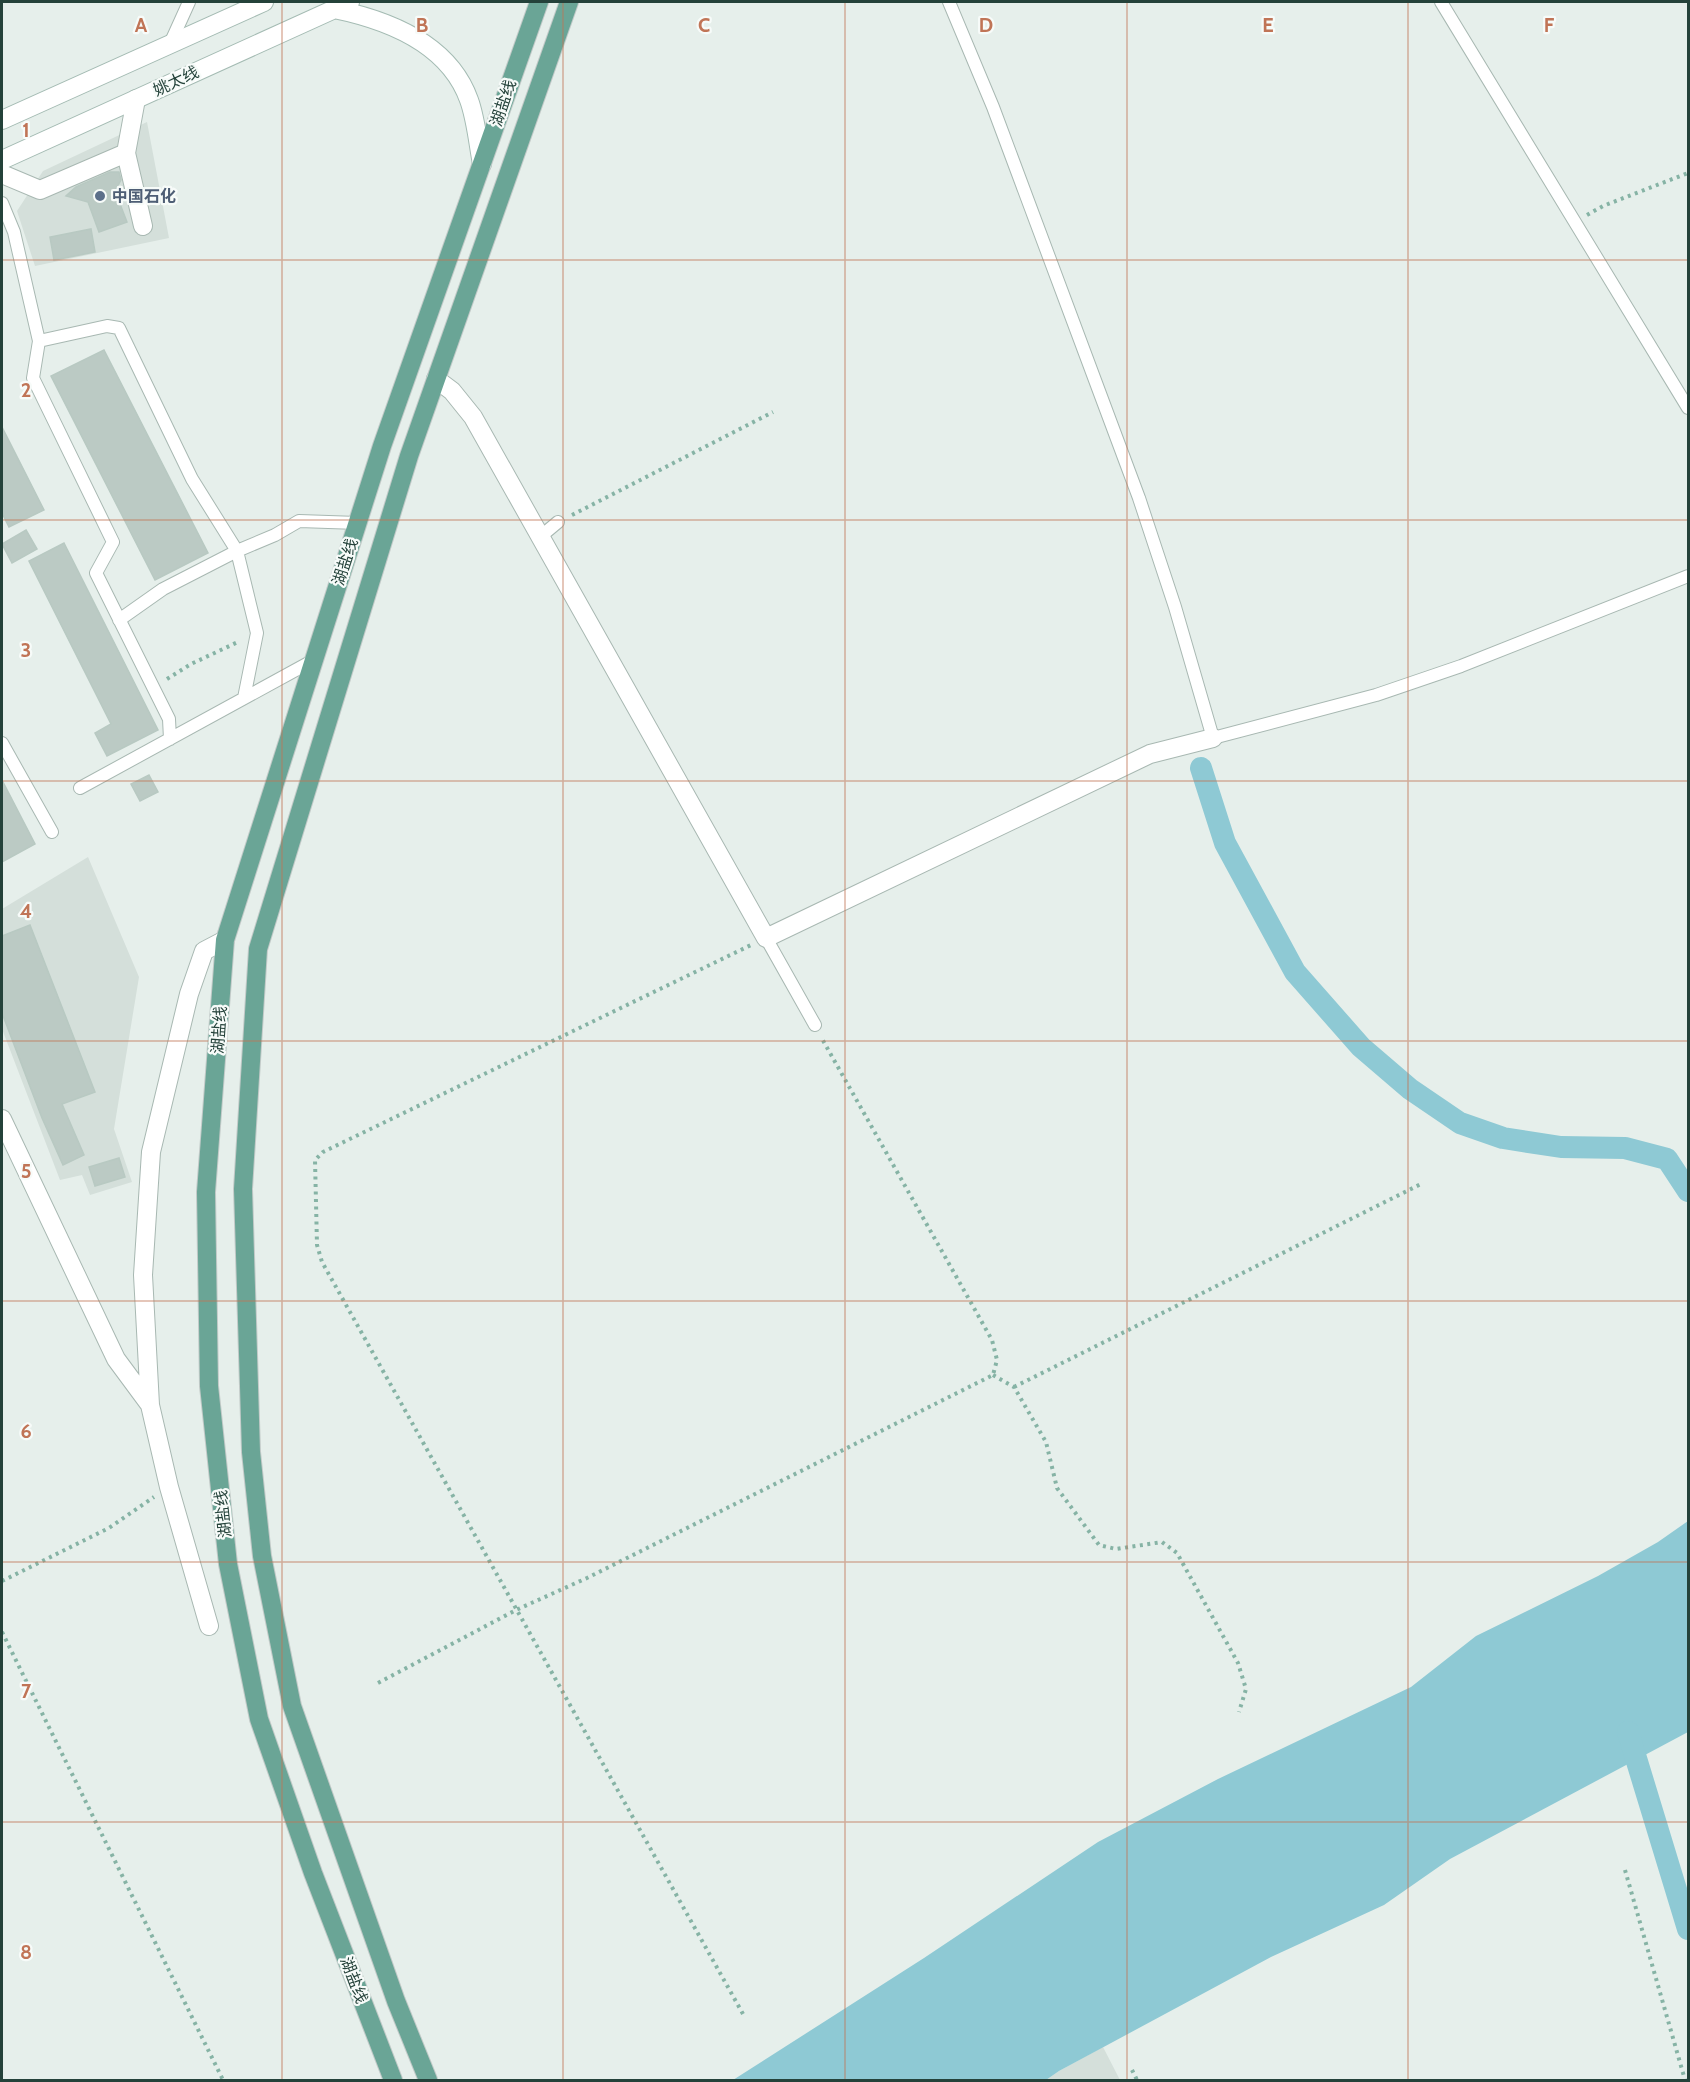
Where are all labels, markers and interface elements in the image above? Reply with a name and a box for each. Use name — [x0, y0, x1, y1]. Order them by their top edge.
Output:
text: A — [135, 13, 148, 37]
text: B — [416, 13, 428, 37]
text: C — [698, 13, 710, 37]
text: D — [979, 13, 993, 37]
text: E — [1262, 13, 1274, 37]
text: F — [1544, 13, 1555, 37]
street label: 姚太线 — [150, 62, 202, 100]
street label: 湖盐线 — [486, 77, 520, 129]
text: 1 — [22, 118, 30, 142]
place label: 中国石化 — [112, 187, 176, 206]
marker: 中国石化 — [93, 189, 107, 203]
text: 2 — [21, 378, 31, 402]
street label: 湖盐线 — [329, 536, 361, 588]
text: 3 — [21, 638, 31, 662]
text: 4 — [20, 899, 32, 923]
street label: 湖盐线 — [208, 1005, 230, 1055]
text: 5 — [21, 1159, 31, 1183]
text: 6 — [20, 1419, 32, 1443]
street label: 湖盐线 — [211, 1489, 235, 1539]
text: 7 — [21, 1679, 32, 1703]
text: 8 — [20, 1940, 32, 1964]
street label: 湖盐线 — [337, 1954, 371, 2006]

